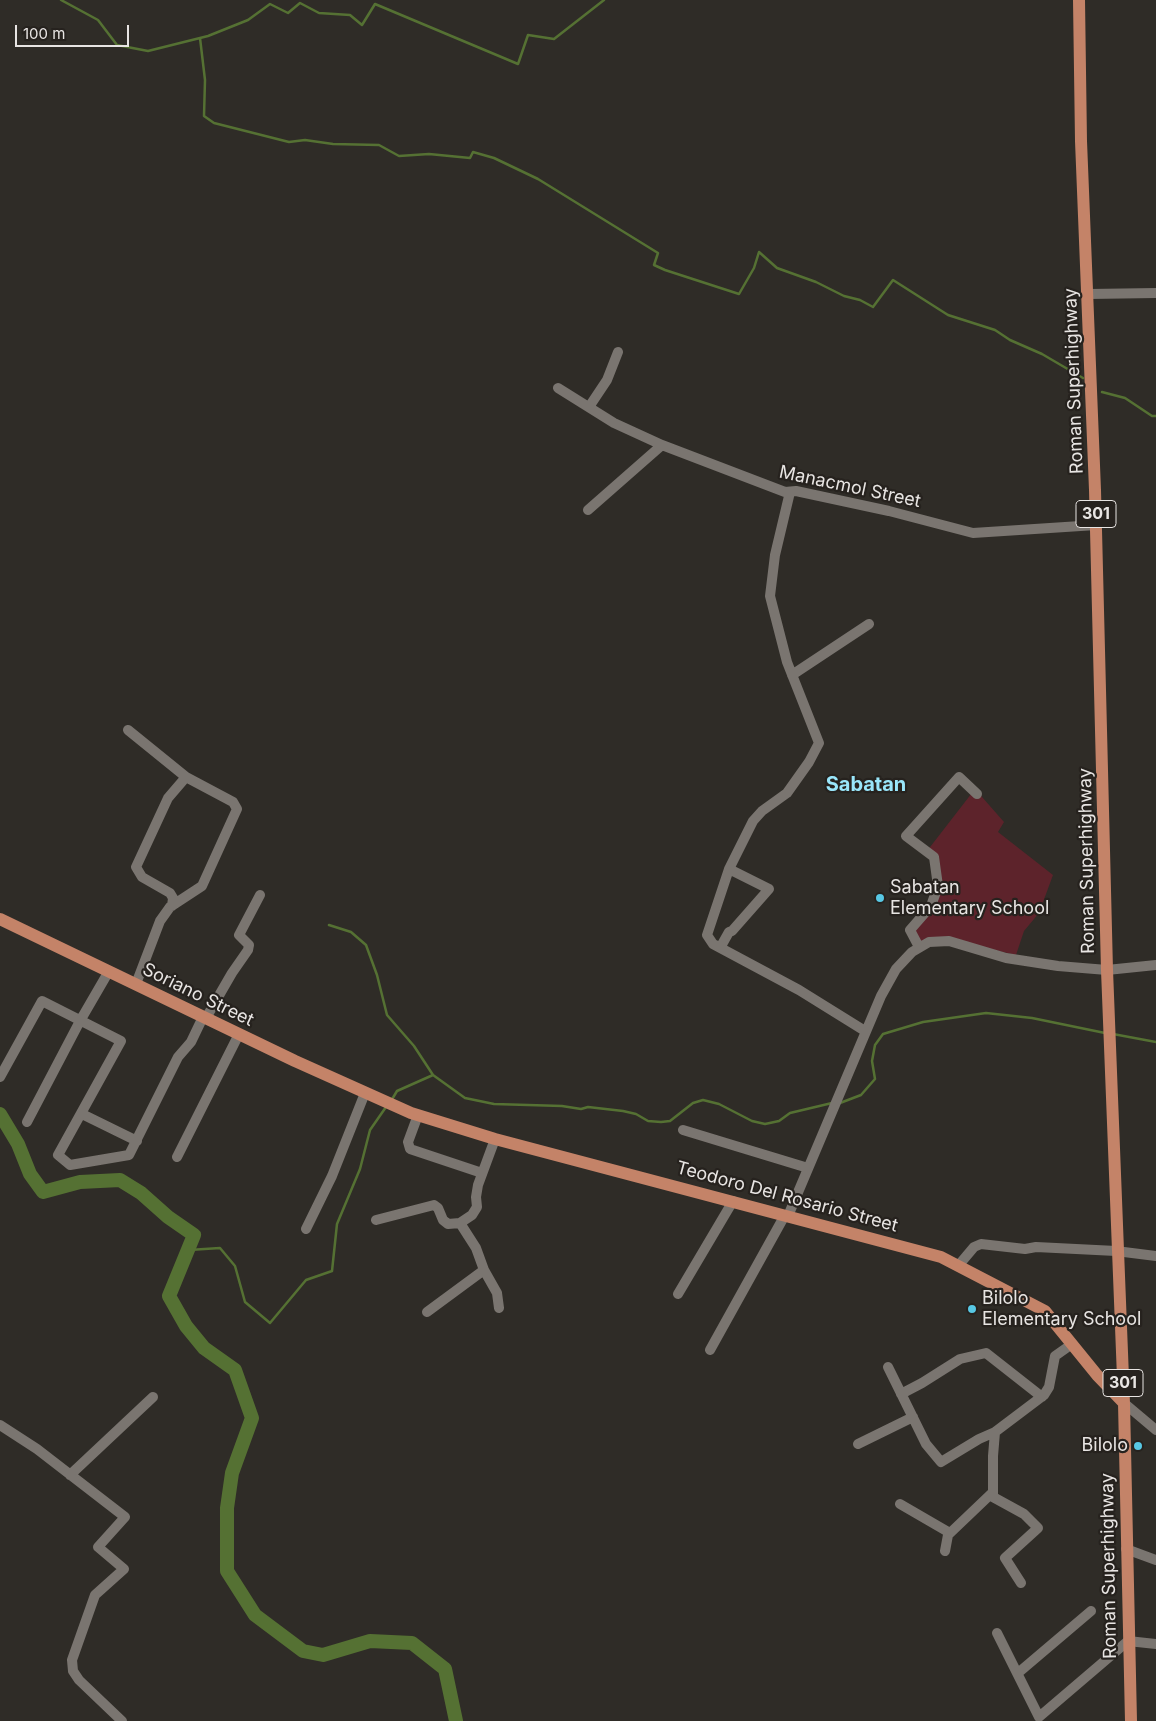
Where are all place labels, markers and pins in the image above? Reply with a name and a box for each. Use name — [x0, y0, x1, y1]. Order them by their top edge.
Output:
place label: Sabatan Elementary School — [890, 877, 1049, 920]
marker: Sabatan Elementary School — [874, 892, 886, 904]
place label: Bilolo Elementary School — [982, 1288, 1141, 1330]
marker: Bilolo Elementary School — [966, 1303, 978, 1315]
place label: Bilolo — [1082, 1435, 1128, 1457]
marker: Bilolo — [1132, 1440, 1144, 1452]

